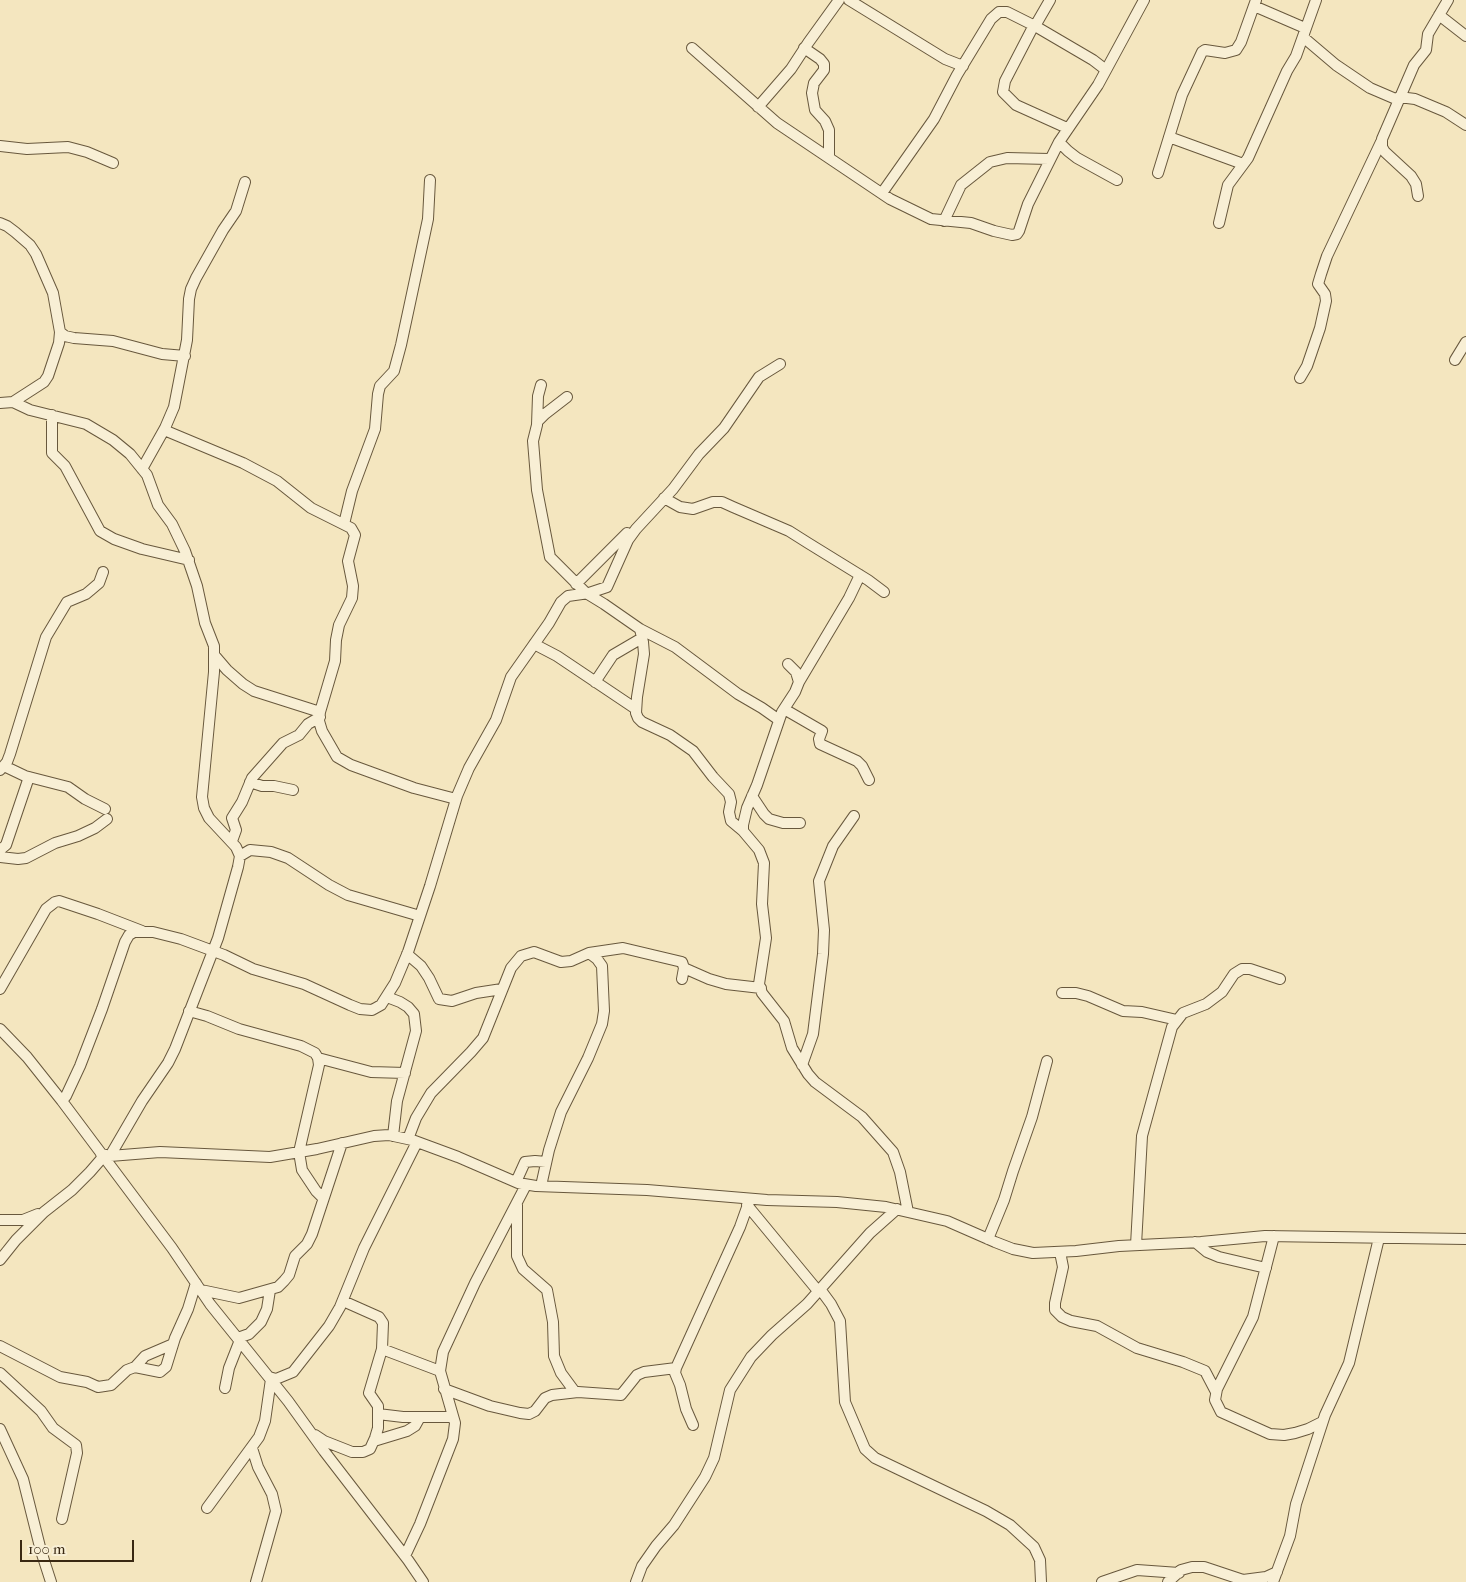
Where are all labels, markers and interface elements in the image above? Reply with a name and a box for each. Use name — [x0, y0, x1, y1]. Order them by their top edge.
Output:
scale bar — [22, 1530, 136, 1562]
text: 100 m — [28, 1540, 66, 1558]

